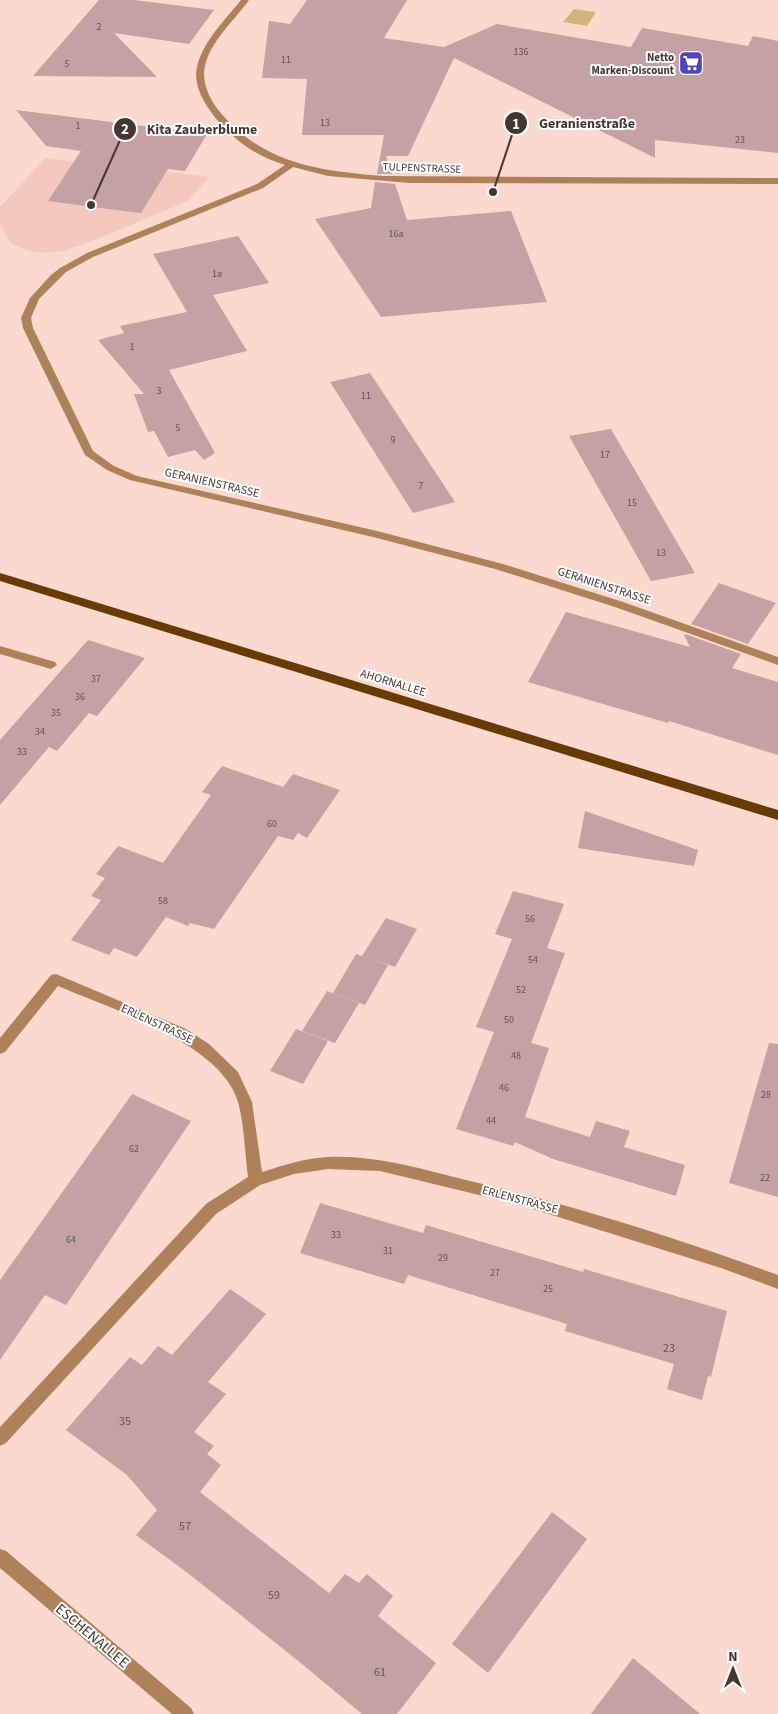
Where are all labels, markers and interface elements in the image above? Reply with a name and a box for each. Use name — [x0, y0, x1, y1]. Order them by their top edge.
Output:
house number: 2 — [97, 20, 102, 34]
house number: 136 — [514, 45, 528, 59]
place label: Netto Marken-Discount — [591, 50, 675, 78]
supermarket icon: Netto Marken-Discount — [678, 50, 704, 76]
house number: 11 — [281, 53, 291, 67]
house number: 5 — [65, 57, 70, 71]
callout: Geranienstraße — [504, 109, 645, 138]
text: 1 — [512, 114, 520, 135]
text: Geranienstraße — [539, 114, 635, 134]
callout: Kita Zauberblume — [112, 115, 268, 144]
house number: 13 — [320, 116, 330, 130]
house number: 1 — [76, 119, 81, 133]
text: 2 — [121, 119, 129, 140]
text: Kita Zauberblume — [147, 120, 257, 140]
house number: 23 — [735, 133, 745, 147]
street label: TULPENSTRASSE — [382, 159, 462, 177]
house number: 16a — [389, 227, 403, 241]
house number: 1a — [212, 267, 222, 281]
house number: 1 — [130, 340, 135, 354]
house number: 3 — [157, 384, 162, 398]
house number: 11 — [361, 389, 371, 403]
house number: 5 — [176, 421, 181, 435]
house number: 9 — [391, 433, 396, 447]
house number: 17 — [600, 448, 610, 462]
street label: GERANIENSTRASSE — [163, 464, 261, 502]
house number: 7 — [419, 479, 424, 493]
house number: 15 — [627, 496, 637, 510]
house number: 13 — [656, 546, 666, 560]
street label: GERANIENSTRASSE — [555, 563, 653, 609]
street label: AHORNALLEE — [358, 665, 428, 701]
house number: 37 — [91, 672, 101, 686]
house number: 36 — [75, 690, 85, 704]
house number: 35 — [51, 706, 61, 720]
house number: 34 — [35, 725, 45, 739]
house number: 33 — [17, 745, 27, 759]
house number: 60 — [267, 817, 277, 831]
house number: 58 — [158, 894, 168, 908]
house number: 56 — [525, 912, 535, 926]
house number: 54 — [528, 953, 538, 967]
house number: 52 — [516, 983, 526, 997]
street label: ERLENSTRASSE — [118, 1000, 196, 1048]
house number: 50 — [504, 1013, 514, 1027]
house number: 48 — [511, 1049, 521, 1063]
house number: 46 — [499, 1081, 509, 1095]
house number: 28 — [761, 1088, 771, 1102]
house number: 44 — [486, 1114, 496, 1128]
house number: 62 — [129, 1142, 139, 1156]
house number: 22 — [760, 1171, 770, 1185]
street label: ERLENSTRASSE — [480, 1182, 560, 1218]
house number: 33 — [331, 1228, 341, 1242]
house number: 64 — [66, 1233, 76, 1247]
house number: 31 — [383, 1244, 393, 1258]
house number: 29 — [438, 1251, 448, 1265]
house number: 27 — [490, 1266, 500, 1280]
house number: 25 — [543, 1282, 553, 1296]
house number: 23 — [663, 1340, 675, 1357]
house number: 35 — [119, 1413, 131, 1430]
house number: 57 — [179, 1518, 191, 1535]
house number: 59 — [268, 1587, 280, 1604]
street label: ESCHENALLEE — [51, 1599, 133, 1673]
north arrow — [708, 1644, 758, 1694]
text: N — [728, 1647, 738, 1667]
house number: 61 — [374, 1664, 386, 1681]

